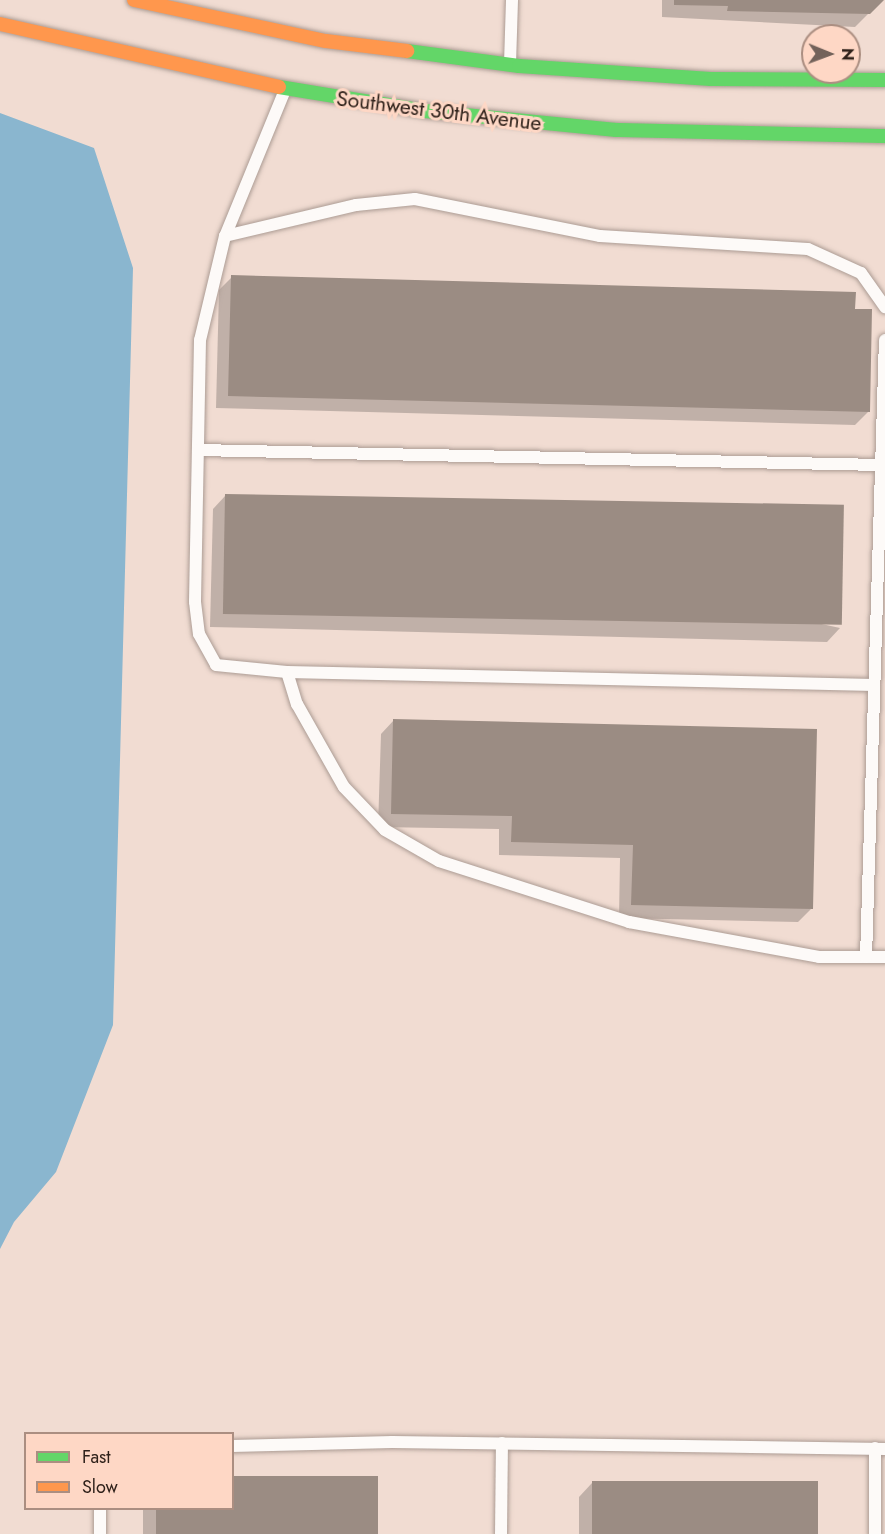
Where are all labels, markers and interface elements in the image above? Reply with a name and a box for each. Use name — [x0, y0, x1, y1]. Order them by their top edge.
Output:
north arrow — [801, 24, 861, 84]
text: N — [836, 48, 859, 61]
street label: Southwest 30th Avenue — [335, 86, 543, 136]
legend — [24, 1432, 234, 1510]
text: Fast — [82, 1444, 111, 1470]
text: Slow — [82, 1474, 118, 1500]

